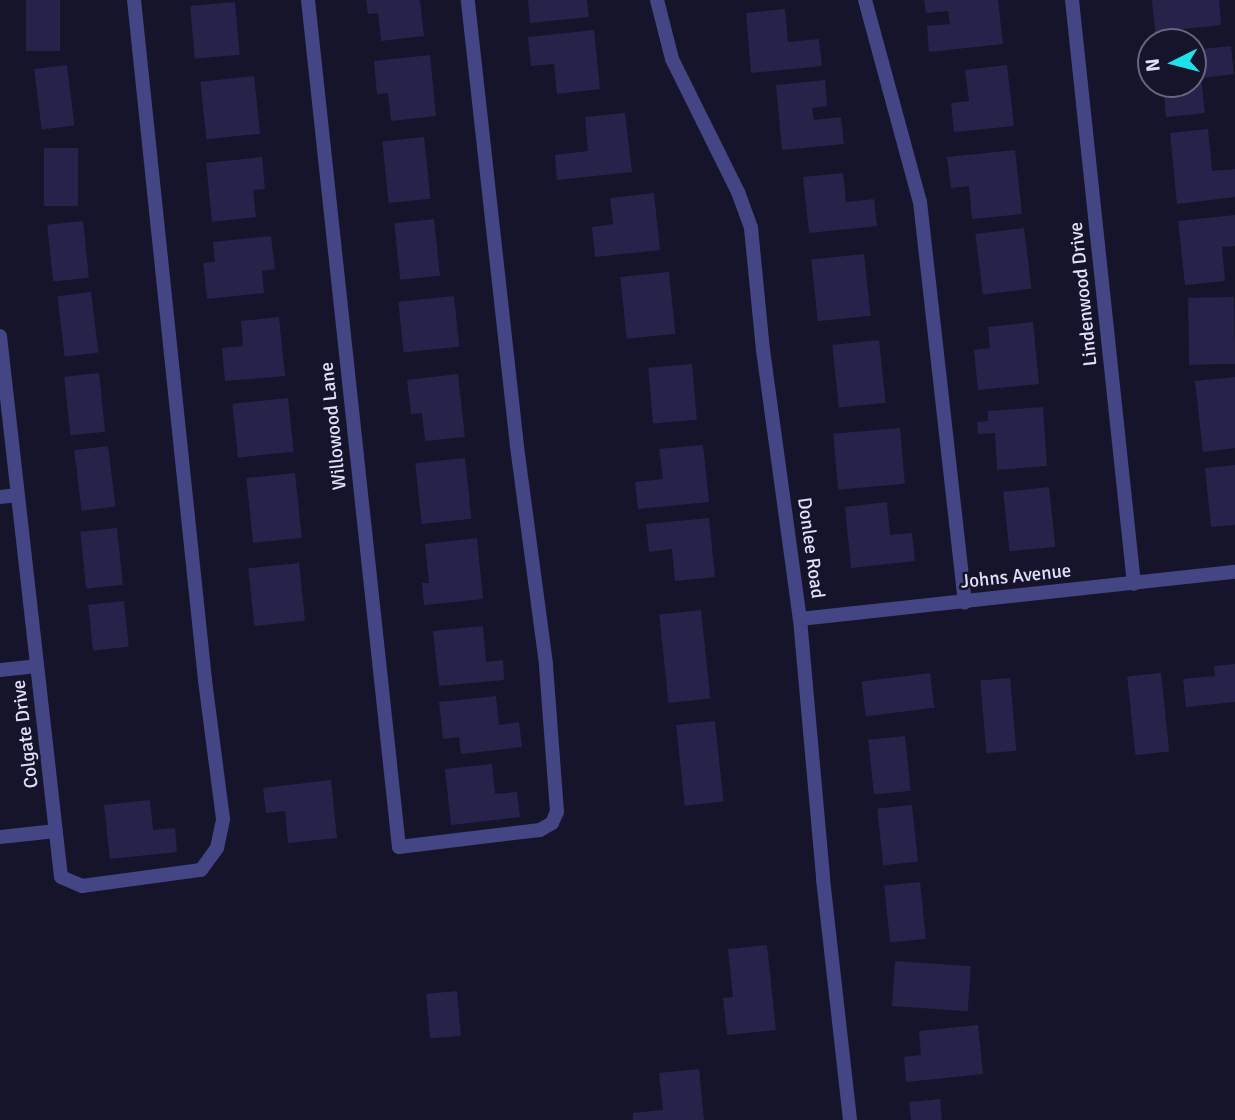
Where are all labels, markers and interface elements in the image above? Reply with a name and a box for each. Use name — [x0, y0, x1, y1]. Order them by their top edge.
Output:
north arrow — [1137, 28, 1207, 98]
text: N — [1140, 57, 1166, 73]
street label: Lindenwood Drive — [1065, 221, 1103, 367]
street label: Willowood Lane — [316, 361, 352, 491]
street label: Donlee Road — [792, 496, 828, 600]
street label: Johns Avenue — [960, 560, 1072, 594]
street label: Colgate Drive — [8, 679, 44, 789]

